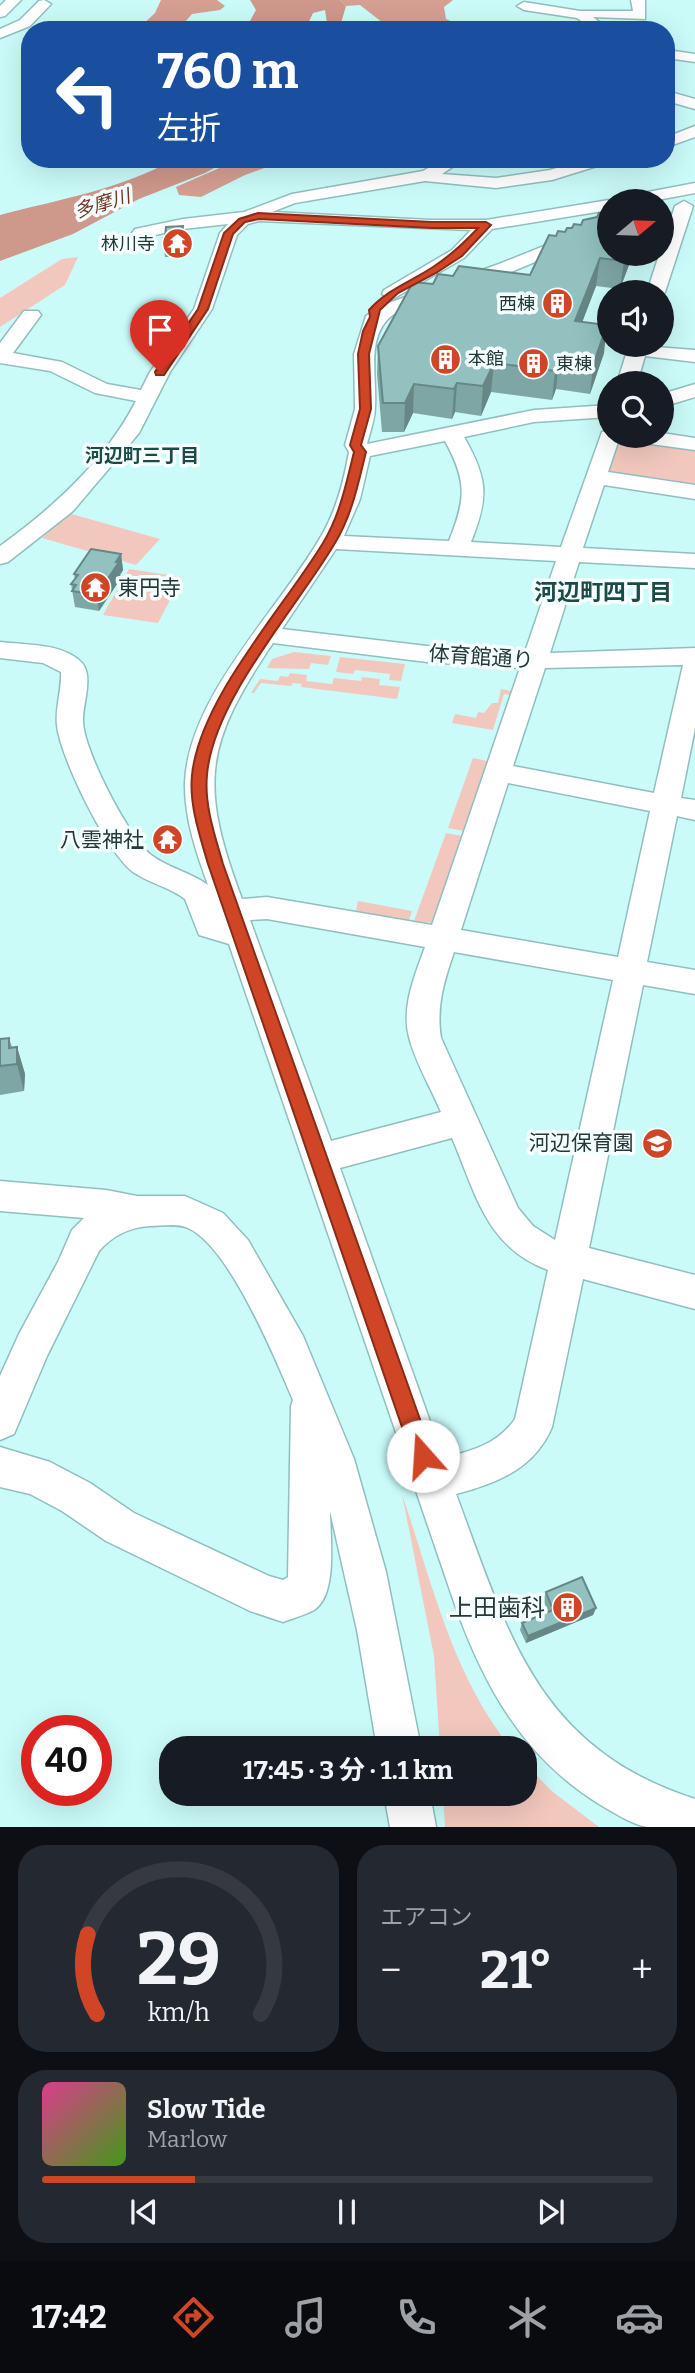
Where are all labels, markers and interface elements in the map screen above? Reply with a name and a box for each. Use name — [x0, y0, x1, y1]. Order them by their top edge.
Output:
text: 760 m — [157, 42, 298, 101]
icon: left — [42, 49, 133, 140]
text: 左折 — [157, 109, 221, 147]
water label: 多摩川 — [72, 184, 135, 223]
north arrow — [597, 189, 674, 266]
map controls — [597, 189, 674, 448]
temple icon: 林川寺 — [161, 227, 195, 261]
place label: 林川寺 — [101, 233, 155, 255]
button: sound — [597, 280, 674, 357]
building icon: 西棟 — [541, 287, 575, 321]
place label: 西棟 — [499, 293, 535, 315]
pin — [130, 300, 190, 372]
icon: arrive — [141, 311, 179, 349]
building icon: 本館 — [428, 342, 462, 376]
building icon: 東棟 — [516, 347, 550, 381]
place label: 本館 — [468, 348, 504, 370]
place label: 東棟 — [556, 353, 592, 375]
button: search — [597, 371, 674, 448]
district label: 河辺町三丁目 — [85, 444, 199, 467]
temple icon: 東円寺 — [78, 571, 112, 605]
place label: 東円寺 — [118, 575, 181, 601]
district label: 河辺町四丁目 — [534, 578, 672, 606]
street label: 体育館通り — [428, 640, 534, 674]
temple icon: 八雲神社 — [150, 823, 184, 857]
place label: 八雲神社 — [60, 827, 144, 853]
school or university icon: 河辺保育園 — [640, 1126, 674, 1160]
place label: 河辺保育園 — [529, 1130, 634, 1156]
position arrow — [386, 1419, 460, 1493]
building icon: 上田歯科 — [551, 1591, 585, 1625]
place label: 上田歯科 — [449, 1594, 545, 1622]
speed limit sign: 40 — [21, 1715, 112, 1806]
text: 17:45 · 3 分 · 1.1 km — [243, 1755, 453, 1786]
text: エアコン — [381, 1903, 473, 1931]
text: 29 — [136, 1917, 220, 2004]
text: 21° — [480, 1939, 553, 2002]
text: − — [381, 1947, 401, 1993]
text: + — [631, 1947, 653, 1993]
text: km/h — [147, 1998, 210, 2028]
text: Slow Tide — [147, 2094, 266, 2125]
text: Marlow — [147, 2125, 227, 2153]
icon: previous — [125, 2193, 163, 2231]
icon: pause — [328, 2193, 366, 2231]
icon: next — [532, 2193, 570, 2231]
icon: directions — [169, 2293, 218, 2342]
icon: music — [281, 2293, 330, 2342]
icon: phone — [392, 2293, 441, 2342]
icon: climate — [503, 2293, 552, 2342]
icon: car — [615, 2293, 664, 2342]
text: 17:42 — [31, 2298, 107, 2336]

